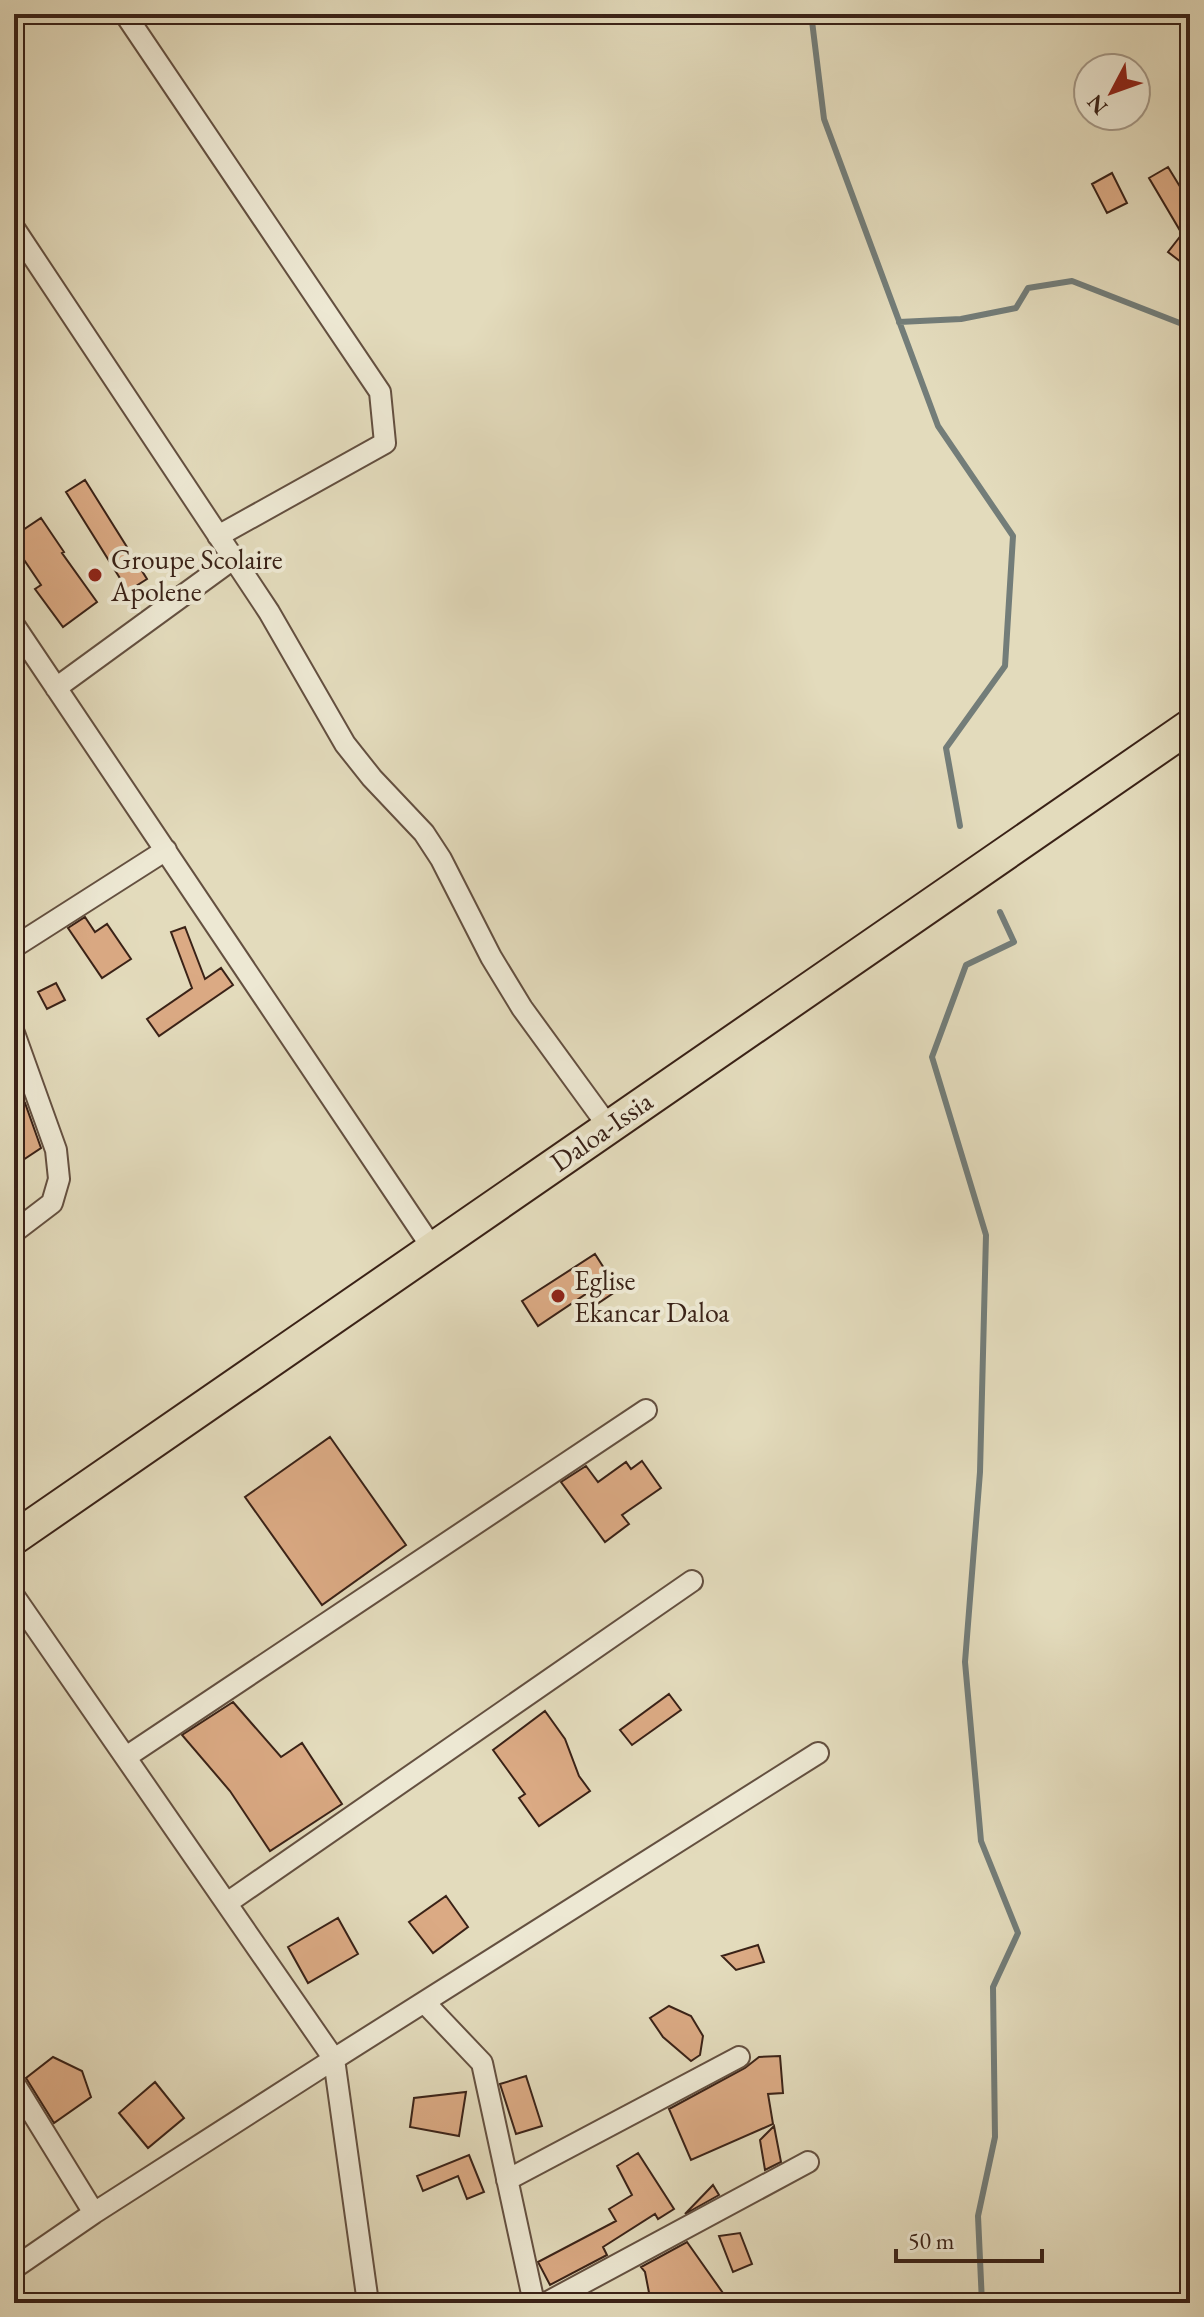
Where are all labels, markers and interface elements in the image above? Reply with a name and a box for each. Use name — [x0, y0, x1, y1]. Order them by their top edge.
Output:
north arrow — [1072, 52, 1152, 132]
text: N — [1080, 88, 1114, 121]
place label: Groupe Scolaire Apolene — [110, 541, 283, 609]
marker: Groupe Scolaire Apolene — [86, 566, 104, 584]
street label: Daloa-Issia — [543, 1082, 660, 1179]
place label: Eglise Ekancar Daloa — [574, 1262, 730, 1330]
marker: Eglise Ekancar Daloa — [549, 1287, 567, 1305]
scale bar — [896, 2213, 1042, 2263]
text: 50 m — [908, 2225, 955, 2256]

